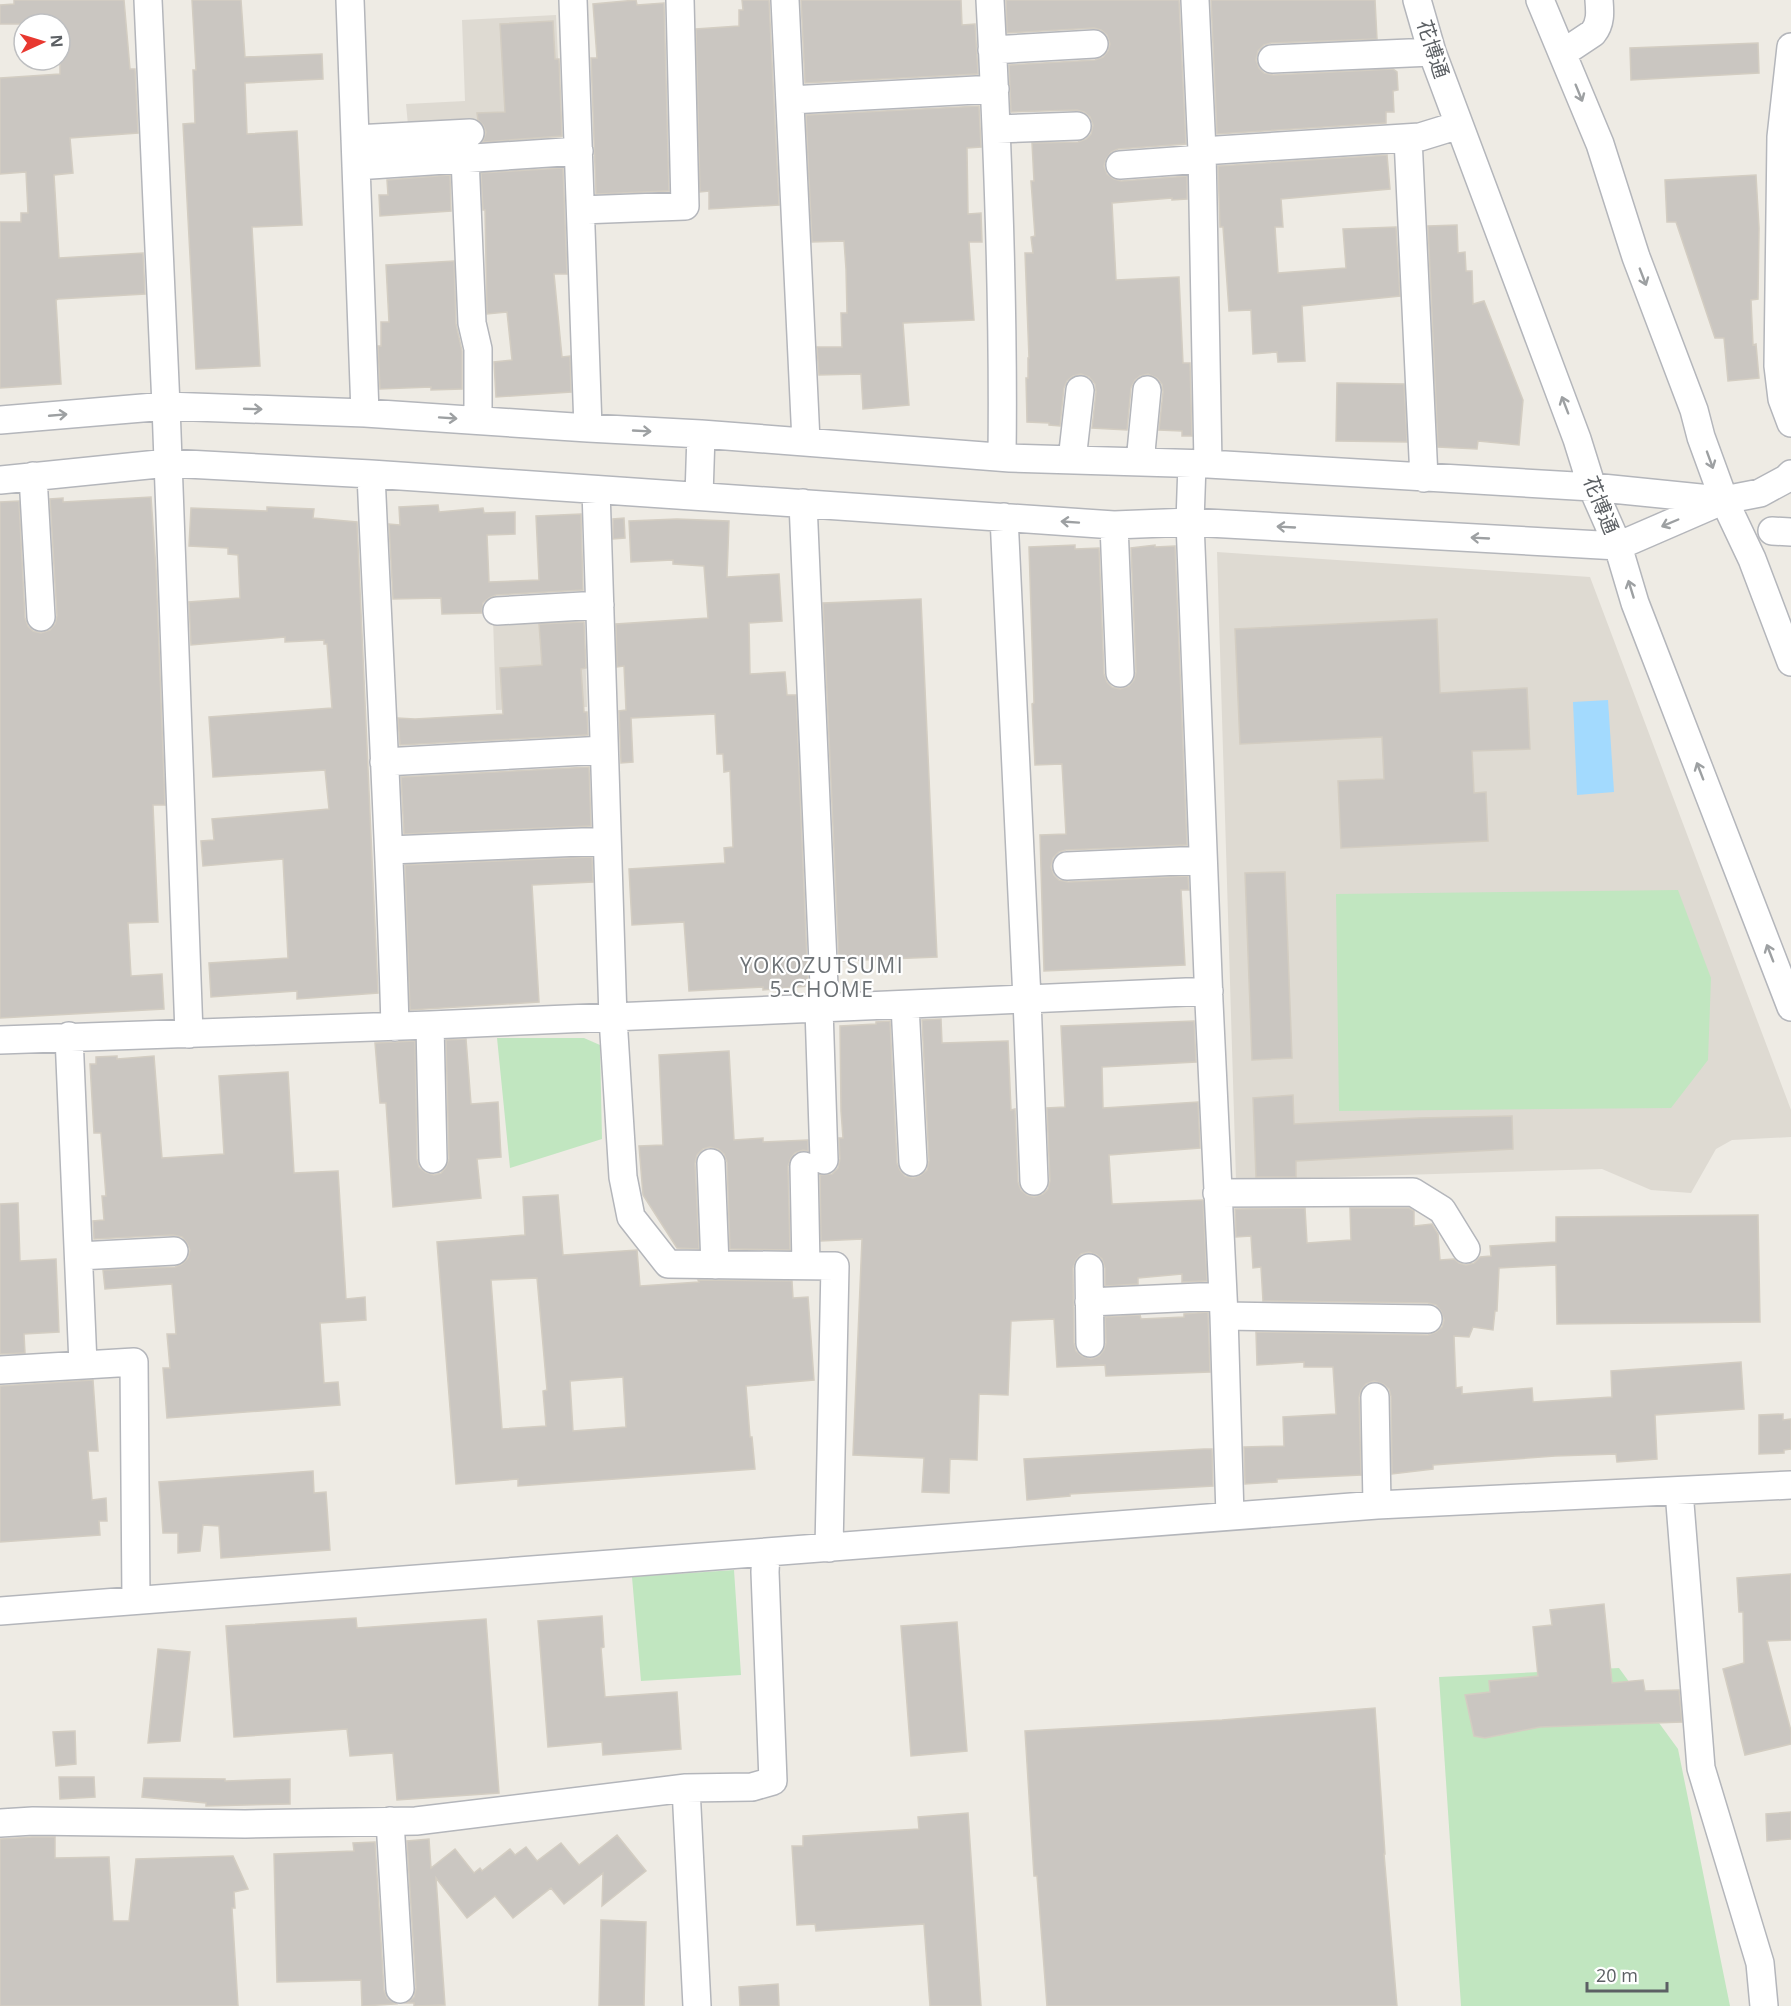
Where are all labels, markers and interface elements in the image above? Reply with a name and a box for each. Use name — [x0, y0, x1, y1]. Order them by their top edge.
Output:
north arrow — [12, 12, 72, 72]
street label: 花博通 — [1411, 16, 1456, 82]
text: N — [46, 34, 68, 48]
one-way arrow — [1574, 83, 1585, 102]
one-way arrow — [1639, 267, 1650, 286]
one-way arrow — [1558, 397, 1569, 415]
one-way arrow — [242, 403, 262, 415]
one-way arrow — [48, 409, 68, 420]
one-way arrow — [437, 413, 457, 424]
one-way arrow — [632, 425, 652, 436]
one-way arrow — [1705, 450, 1716, 469]
street label: 花博通 — [1578, 472, 1625, 538]
one-way arrow — [1061, 516, 1080, 527]
one-way arrow — [1662, 518, 1680, 530]
one-way arrow — [1276, 521, 1296, 532]
one-way arrow — [1471, 532, 1491, 543]
one-way arrow — [1624, 580, 1635, 599]
one-way arrow — [1694, 762, 1705, 781]
one-way arrow — [1764, 944, 1775, 963]
district label: YOKOZUTSUMI 5-CHOME — [740, 951, 904, 1003]
scale bar — [1587, 1955, 1666, 1993]
text: 20 m — [1596, 1963, 1638, 1987]

